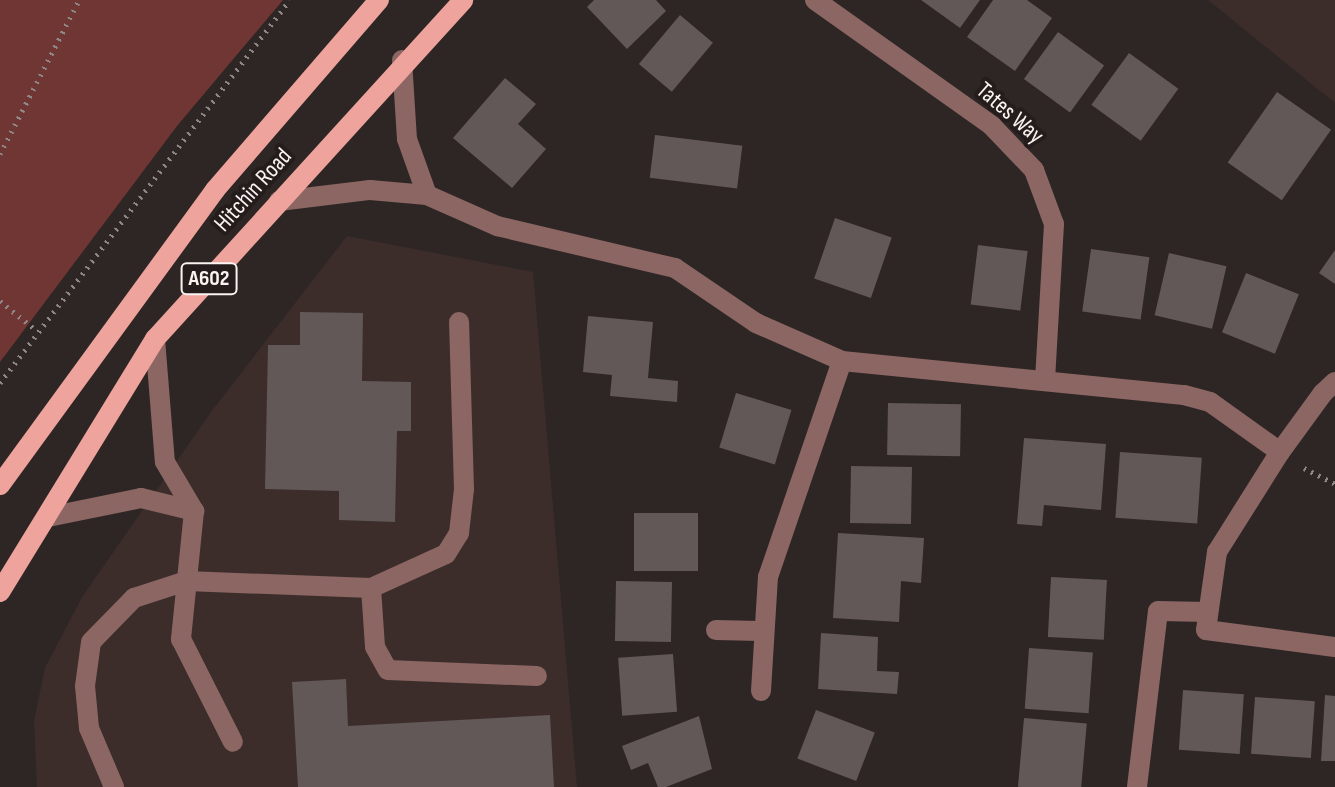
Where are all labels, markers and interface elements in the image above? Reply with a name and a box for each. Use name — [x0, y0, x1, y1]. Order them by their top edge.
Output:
street label: Tates Way — [970, 76, 1050, 150]
street label: Hitchin Road — [208, 142, 298, 238]
road number: A602 — [179, 261, 239, 297]

